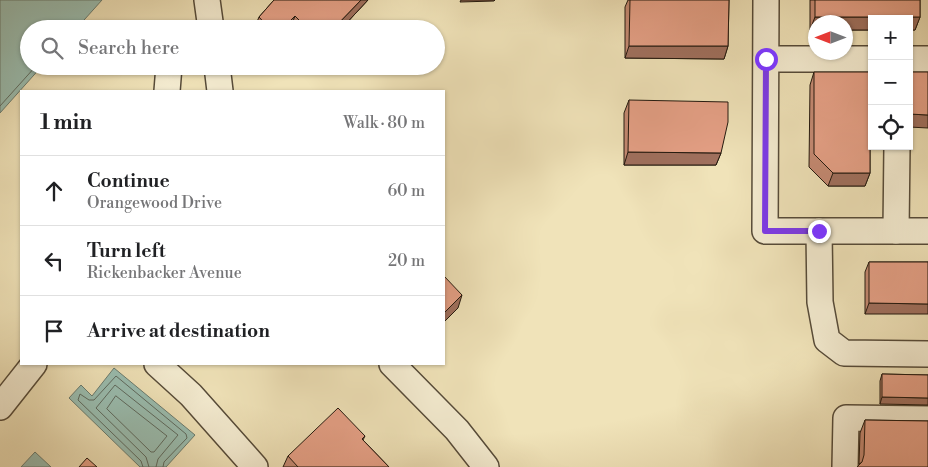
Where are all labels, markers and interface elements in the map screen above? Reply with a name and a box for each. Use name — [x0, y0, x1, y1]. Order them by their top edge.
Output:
north arrow — [808, 15, 853, 60]
map controls — [868, 15, 913, 150]
button: + — [868, 15, 913, 60]
search box — [20, 20, 445, 75]
icon: search — [38, 34, 66, 62]
text: Search here — [78, 36, 179, 60]
route start — [755, 48, 778, 71]
button: − — [868, 60, 913, 105]
button: locate — [868, 105, 913, 150]
text: 1 min — [40, 110, 92, 136]
text: Walk · 80 m — [343, 113, 425, 133]
text: Continue — [87, 169, 170, 193]
icon: ahead — [40, 177, 68, 205]
text: 60 m — [387, 181, 425, 201]
text: Orangewood Drive — [87, 193, 222, 213]
route end — [808, 220, 831, 243]
text: Turn left — [87, 239, 166, 263]
icon: left — [40, 247, 68, 275]
text: 20 m — [388, 251, 425, 271]
text: Rickenbacker Avenue — [87, 263, 242, 283]
icon: arrive — [40, 317, 68, 345]
text: Arrive at destination — [87, 319, 270, 343]

